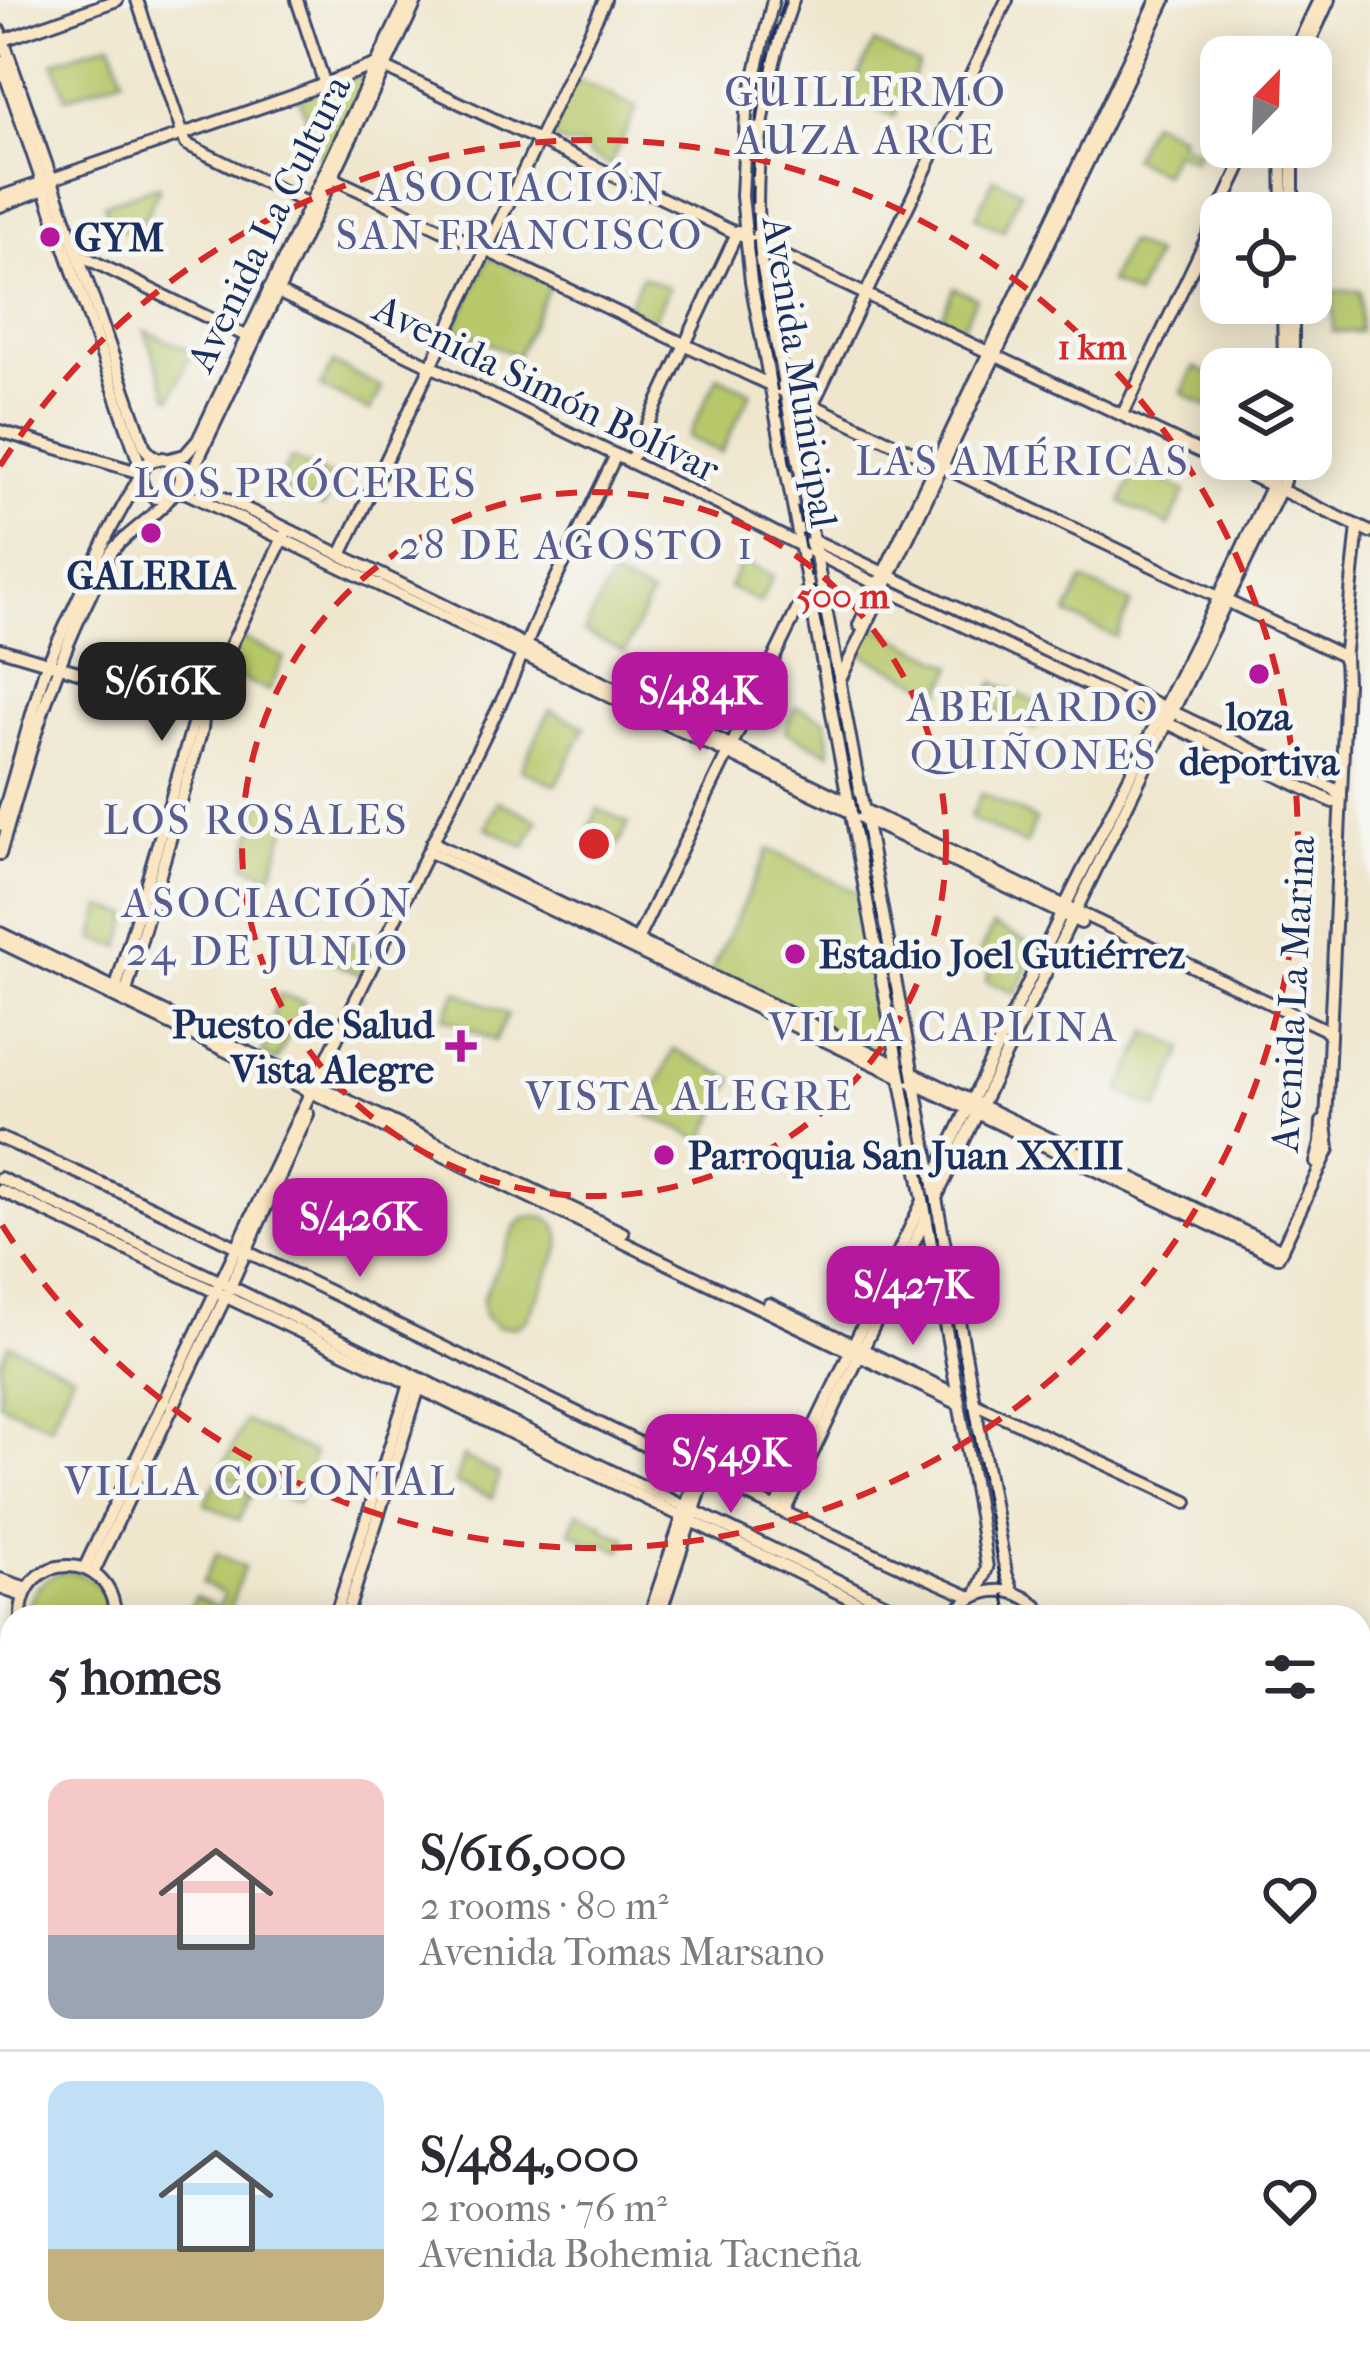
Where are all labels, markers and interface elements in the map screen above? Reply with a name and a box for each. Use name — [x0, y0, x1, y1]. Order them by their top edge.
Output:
north arrow — [1200, 36, 1332, 168]
map controls — [1200, 36, 1332, 480]
street label: Avenida La Cultura — [176, 67, 361, 381]
district label: GUILLERMO AUZA ARCE — [724, 68, 1008, 165]
district label: ASOCIACIÓN SAN FRANCISCO — [336, 162, 704, 260]
button: locate — [1200, 192, 1332, 324]
street label: Avenida Municipal — [752, 212, 847, 531]
place label: GYM — [74, 215, 165, 261]
marker: GYM — [37, 224, 63, 250]
street label: Avenida Simón Bolívar — [365, 284, 727, 493]
text: 1 km — [1057, 326, 1128, 368]
button: layers — [1200, 348, 1332, 480]
district label: LAS AMÉRICAS — [856, 436, 1190, 486]
district label: LOS PRÓCERES — [134, 458, 478, 508]
marker: GALERIA — [138, 520, 164, 546]
district label: 28 DE AGOSTO 1 — [399, 521, 755, 570]
place label: GALERIA — [67, 553, 237, 599]
text: 500 m — [797, 575, 890, 617]
pin: S/616K — [64, 642, 260, 744]
pin: S/484K — [602, 652, 798, 754]
text: S/616K — [105, 658, 219, 704]
marker: loza deportiva — [1246, 661, 1272, 687]
text: S/484K — [639, 668, 761, 714]
district label: ABELARDO QUIÑONES — [906, 683, 1160, 780]
place label: loza deportiva — [1179, 694, 1340, 785]
district label: LOS ROSALES — [103, 796, 409, 845]
centre of rings — [573, 823, 615, 865]
street label: Avenida La Marina — [1262, 834, 1324, 1155]
district label: ASOCIACIÓN 24 DE JUNIO — [120, 878, 414, 976]
place label: Estadio Joel Gutiérrez — [819, 932, 1185, 978]
marker: Estadio Joel Gutiérrez — [782, 941, 808, 967]
place label: Puesto de Salud Vista Alegre — [172, 1002, 436, 1093]
district label: VILLA CAPLINA — [768, 1003, 1119, 1052]
marker: Puesto de Salud Vista Alegre — [445, 1030, 477, 1062]
district label: VISTA ALEGRE — [525, 1072, 854, 1121]
place label: Parroquia San Juan XXIII — [688, 1133, 1124, 1179]
marker: Parroquia San Juan XXIII — [651, 1142, 677, 1168]
pin: S/426K — [262, 1178, 458, 1280]
text: S/426K — [299, 1194, 421, 1240]
pin: S/427K — [815, 1246, 1011, 1348]
text: S/427K — [854, 1262, 972, 1308]
pin: S/549K — [633, 1414, 829, 1516]
text: S/549K — [672, 1430, 790, 1476]
district label: VILLA COLONIAL — [63, 1457, 458, 1506]
icon: filters — [1257, 1644, 1323, 1710]
text: 5 homes — [48, 1647, 221, 1707]
text: S/616,000 — [420, 1823, 627, 1883]
icon: home — [144, 1827, 288, 1971]
icon: heart — [1257, 1866, 1323, 1932]
text: 2 rooms · 80 m² — [420, 1883, 668, 1929]
text: Avenida Tomas Marsano — [420, 1929, 824, 1975]
text: S/484,000 — [420, 2125, 639, 2185]
icon: home — [144, 2129, 288, 2273]
icon: heart — [1257, 2168, 1323, 2234]
text: 2 rooms · 76 m² — [420, 2185, 667, 2231]
text: Avenida Bohemia Tacneña — [420, 2231, 861, 2277]

